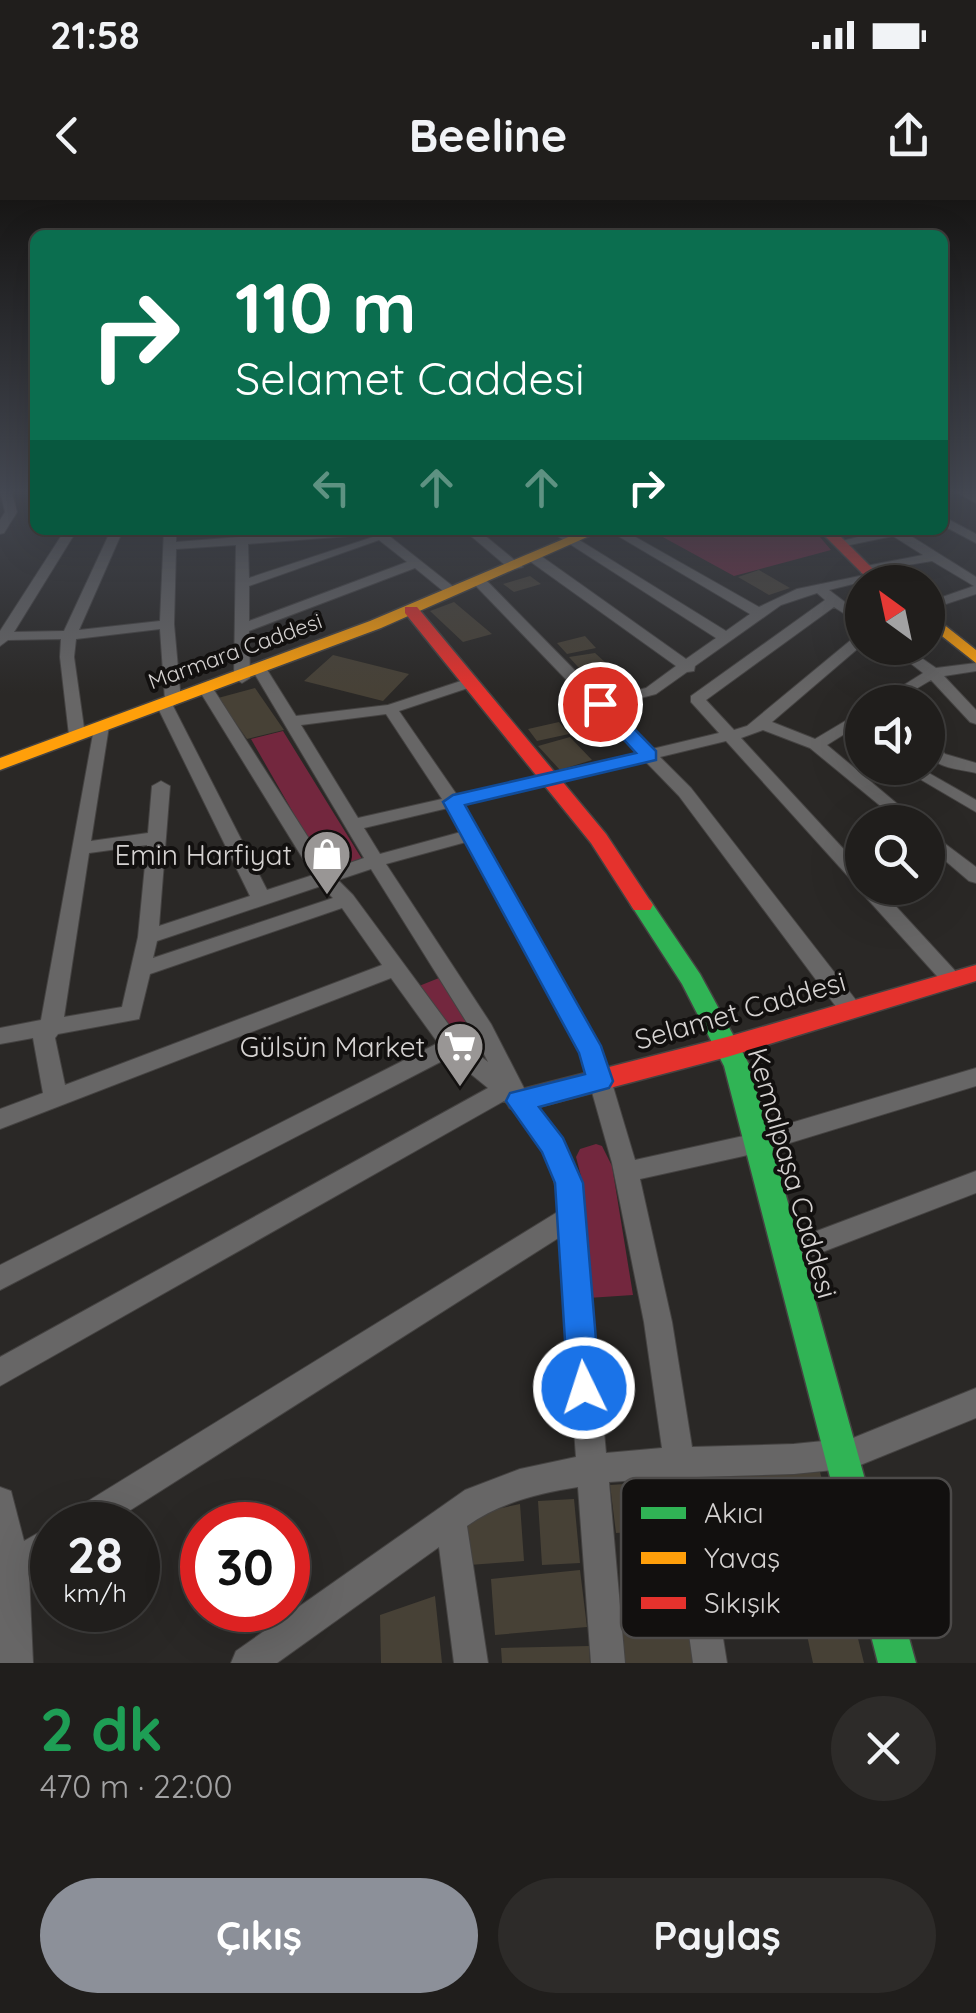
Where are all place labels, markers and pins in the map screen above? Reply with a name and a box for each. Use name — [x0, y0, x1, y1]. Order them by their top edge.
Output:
pin — [558, 662, 643, 747]
shop icon: Emin Harfiyat — [301, 828, 353, 896]
place label: Emin Harfiyat — [114, 837, 292, 872]
supermarket icon: Gülsün Market — [434, 1020, 486, 1088]
place label: Gülsün Market — [240, 1029, 425, 1064]

